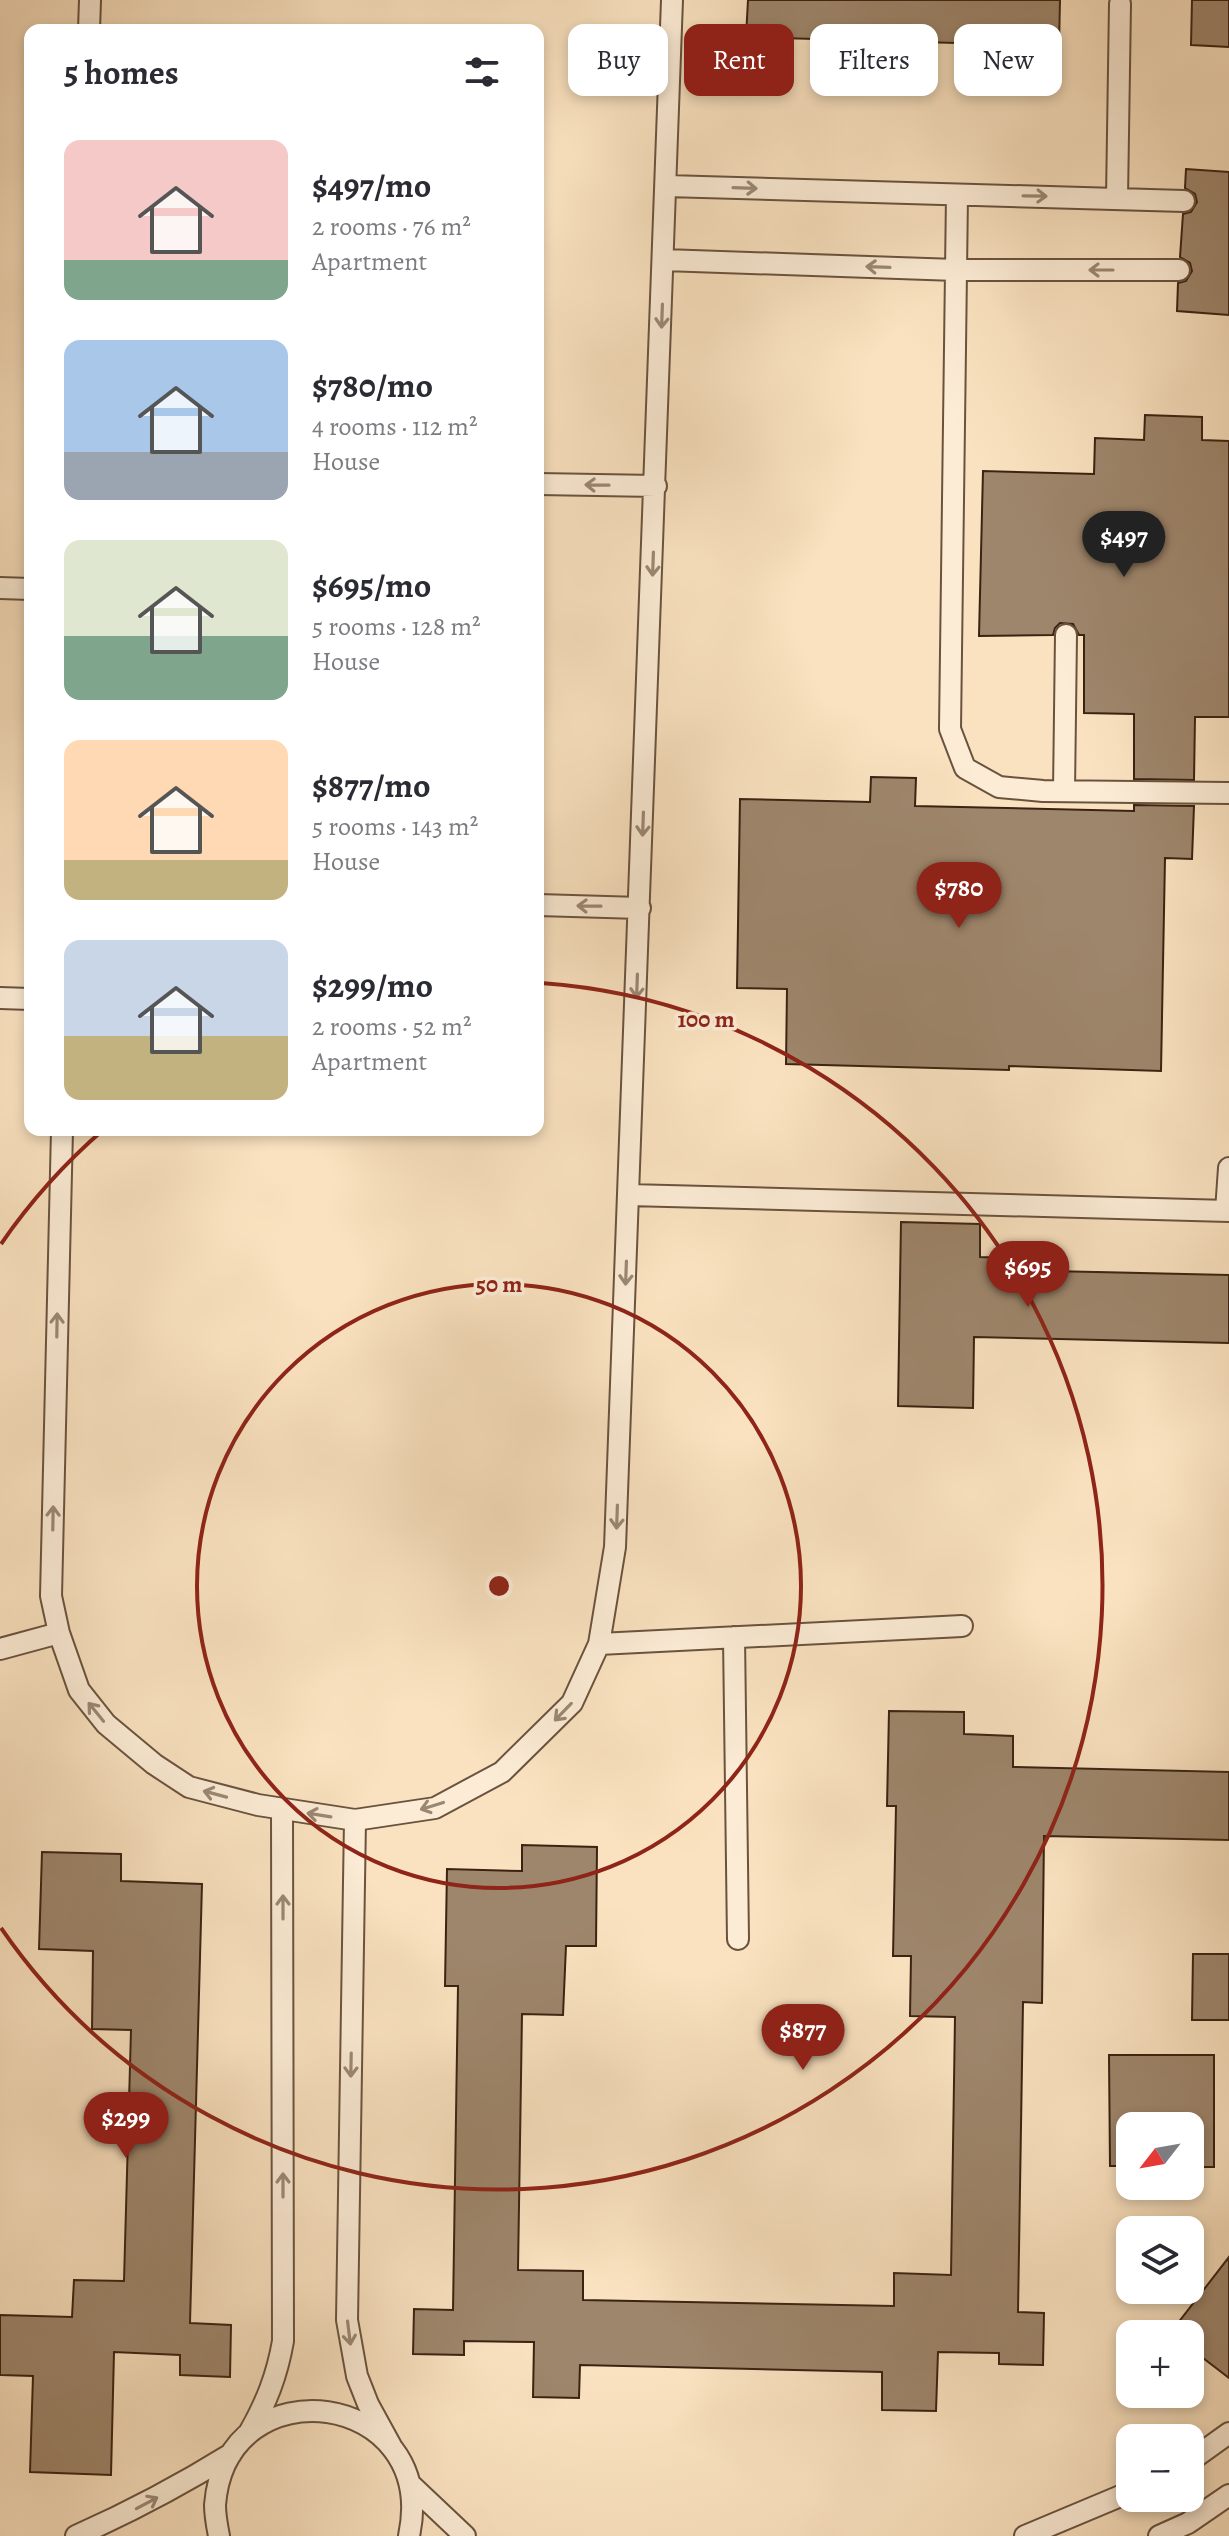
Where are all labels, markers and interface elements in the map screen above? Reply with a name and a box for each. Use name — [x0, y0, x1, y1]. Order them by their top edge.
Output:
chip: Buy — [568, 24, 668, 96]
chip: Rent — [684, 24, 794, 96]
chip: Filters — [810, 24, 938, 96]
chip: New — [954, 24, 1062, 96]
text: 5 homes — [64, 49, 179, 96]
icon: filters — [460, 50, 504, 94]
text: $497/mo — [312, 162, 431, 209]
icon: home — [128, 172, 224, 268]
one-way arrow — [731, 181, 758, 196]
one-way arrow — [1021, 189, 1048, 204]
text: 2 rooms · 76 m² — [312, 209, 471, 244]
text: Apartment — [312, 244, 427, 279]
one-way arrow — [865, 260, 892, 275]
one-way arrow — [1088, 262, 1115, 278]
one-way arrow — [654, 302, 669, 329]
text: $780/mo — [312, 362, 433, 409]
icon: home — [128, 372, 224, 468]
text: 4 rooms · 112 m² — [312, 409, 478, 444]
text: House — [312, 444, 380, 479]
one-way arrow — [584, 477, 611, 493]
pin: $497 — [1077, 511, 1171, 579]
text: $497 — [1100, 519, 1148, 554]
one-way arrow — [645, 550, 660, 577]
text: $695/mo — [312, 562, 431, 609]
icon: home — [128, 572, 224, 668]
text: 5 rooms · 128 m² — [312, 609, 481, 644]
text: House — [312, 644, 380, 679]
text: $877/mo — [312, 762, 430, 809]
icon: home — [128, 772, 224, 868]
text: 5 rooms · 143 m² — [312, 809, 478, 844]
one-way arrow — [635, 810, 650, 837]
text: House — [312, 844, 380, 879]
pin: $780 — [912, 862, 1006, 930]
text: $780 — [935, 870, 983, 905]
one-way arrow — [576, 899, 603, 914]
text: $299/mo — [312, 962, 433, 1009]
icon: home — [128, 972, 224, 1068]
one-way arrow — [629, 972, 644, 999]
text: 100 m — [677, 1003, 735, 1035]
text: 2 rooms · 52 m² — [312, 1009, 471, 1044]
text: Apartment — [312, 1044, 427, 1079]
pin: $695 — [981, 1241, 1075, 1309]
text: $695 — [1004, 1249, 1052, 1284]
one-way arrow — [619, 1259, 634, 1286]
text: 50 m — [476, 1268, 522, 1300]
one-way arrow — [50, 1312, 65, 1339]
one-way arrow — [609, 1503, 624, 1530]
one-way arrow — [45, 1505, 61, 1532]
centre of rings — [485, 1572, 513, 1600]
one-way arrow — [88, 1701, 106, 1722]
one-way arrow — [554, 1702, 573, 1721]
one-way arrow — [203, 1785, 229, 1800]
one-way arrow — [420, 1800, 445, 1814]
one-way arrow — [307, 1807, 332, 1822]
one-way arrow — [275, 1894, 291, 1921]
pin: $877 — [756, 2004, 850, 2072]
text: $877 — [780, 2012, 826, 2047]
one-way arrow — [343, 2051, 359, 2078]
pin: $299 — [79, 2092, 173, 2160]
text: $299 — [102, 2100, 150, 2135]
north arrow — [1116, 2112, 1204, 2200]
map controls — [1116, 2112, 1204, 2512]
one-way arrow — [275, 2172, 291, 2199]
button: layers — [1116, 2216, 1204, 2304]
one-way arrow — [342, 2320, 357, 2346]
button: + — [1116, 2320, 1204, 2408]
button: − — [1116, 2424, 1204, 2512]
one-way arrow — [134, 2494, 158, 2510]

